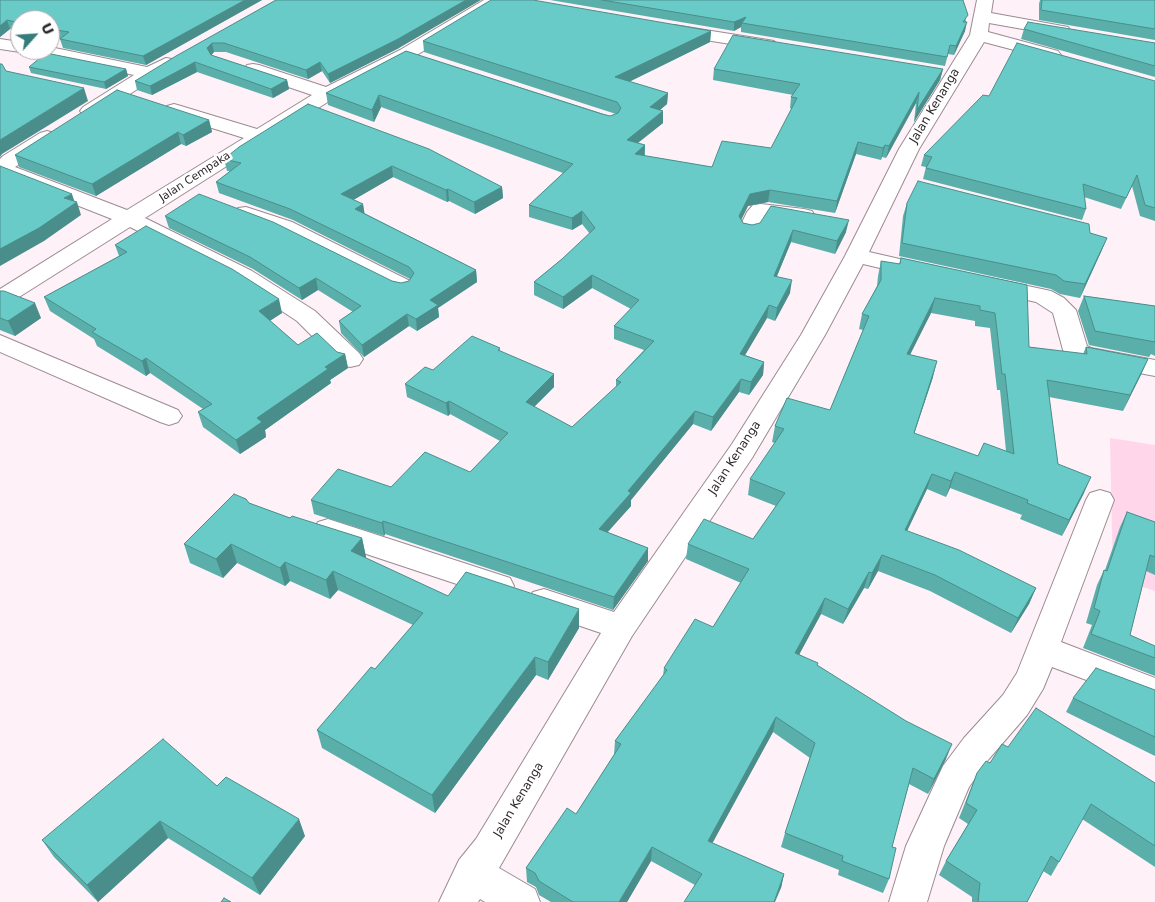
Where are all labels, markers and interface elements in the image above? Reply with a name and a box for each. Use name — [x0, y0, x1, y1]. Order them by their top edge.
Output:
north arrow — [10, 10, 60, 60]
text: U — [38, 20, 57, 37]
street label: Jalan Kenanga — [907, 66, 963, 146]
street label: Jalan Cempaka — [157, 149, 233, 205]
street label: Jalan Kenanga — [706, 418, 764, 498]
street label: Jalan Kenanga — [491, 760, 547, 840]

